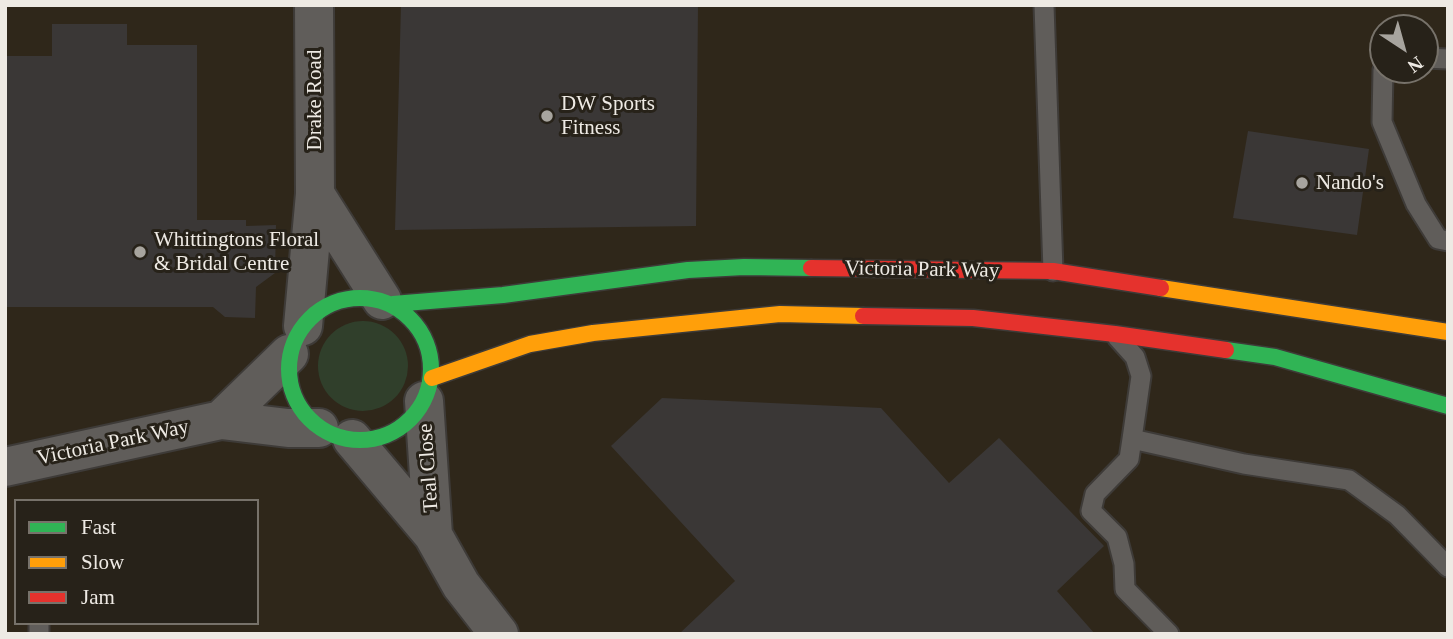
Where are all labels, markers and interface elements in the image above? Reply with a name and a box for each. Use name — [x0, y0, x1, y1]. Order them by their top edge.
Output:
north arrow — [1369, 14, 1439, 84]
street label: Drake Road — [302, 50, 328, 150]
text: N — [1404, 52, 1427, 77]
place label: DW Sports Fitness — [561, 91, 655, 141]
marker: DW Sports Fitness — [539, 108, 555, 124]
place label: Nando's — [1316, 170, 1384, 196]
marker: Nando's — [1294, 175, 1310, 191]
place label: Whittingtons Floral & Bridal Centre — [154, 227, 319, 277]
marker: Whittingtons Floral & Bridal Centre — [132, 244, 148, 260]
street label: Victoria Park Way — [845, 256, 999, 284]
street label: Victoria Park Way — [35, 415, 191, 471]
street label: Teal Close — [413, 423, 445, 513]
legend — [14, 499, 259, 625]
text: Fast — [81, 515, 116, 539]
text: Slow — [81, 550, 124, 574]
text: Jam — [81, 585, 115, 609]

